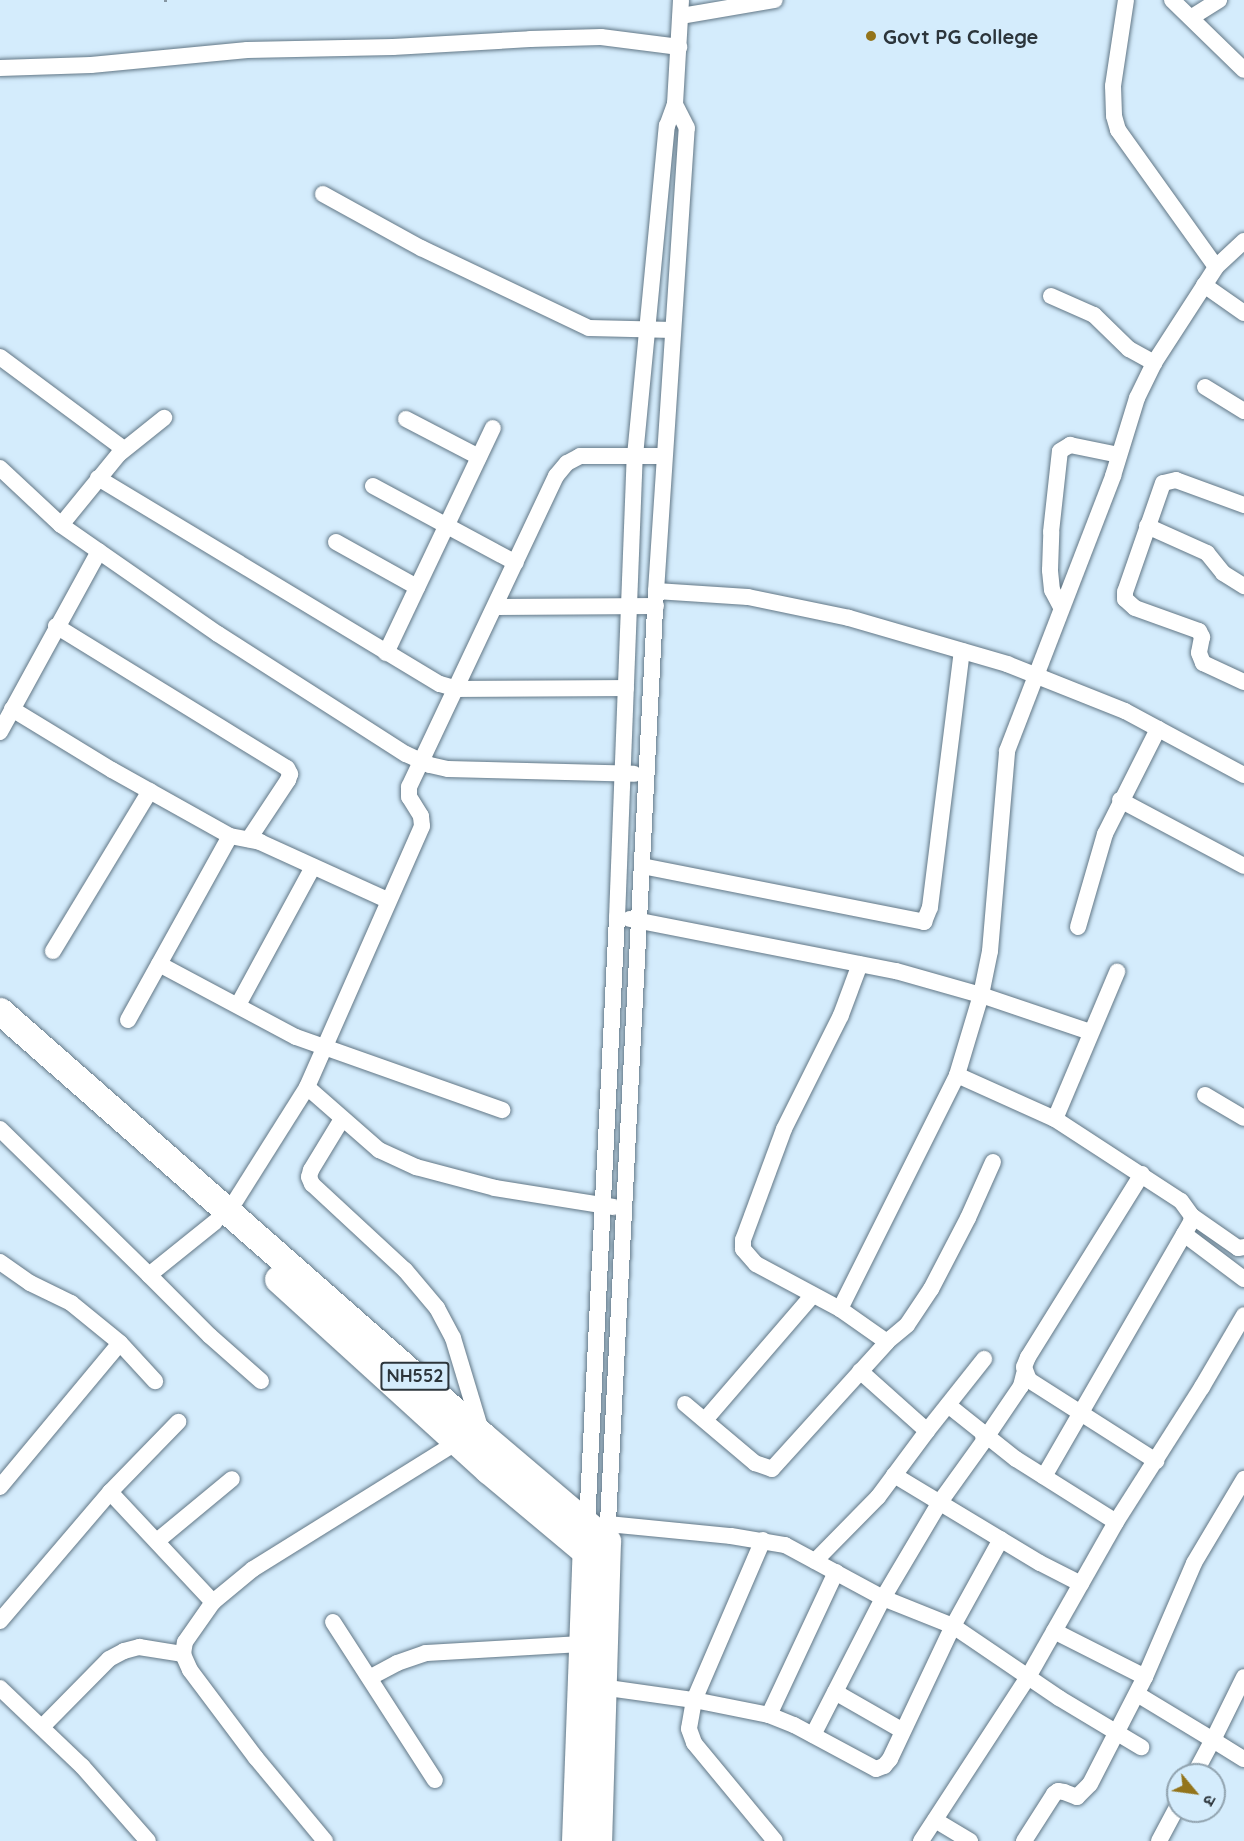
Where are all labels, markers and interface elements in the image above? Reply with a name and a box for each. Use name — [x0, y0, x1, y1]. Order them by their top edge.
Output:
place label: Govt PG College — [883, 24, 1038, 48]
marker: Govt PG College — [864, 29, 878, 43]
road number: NH552 — [379, 1361, 451, 1391]
north arrow — [1166, 1763, 1226, 1823]
text: उ — [1199, 1792, 1221, 1810]

